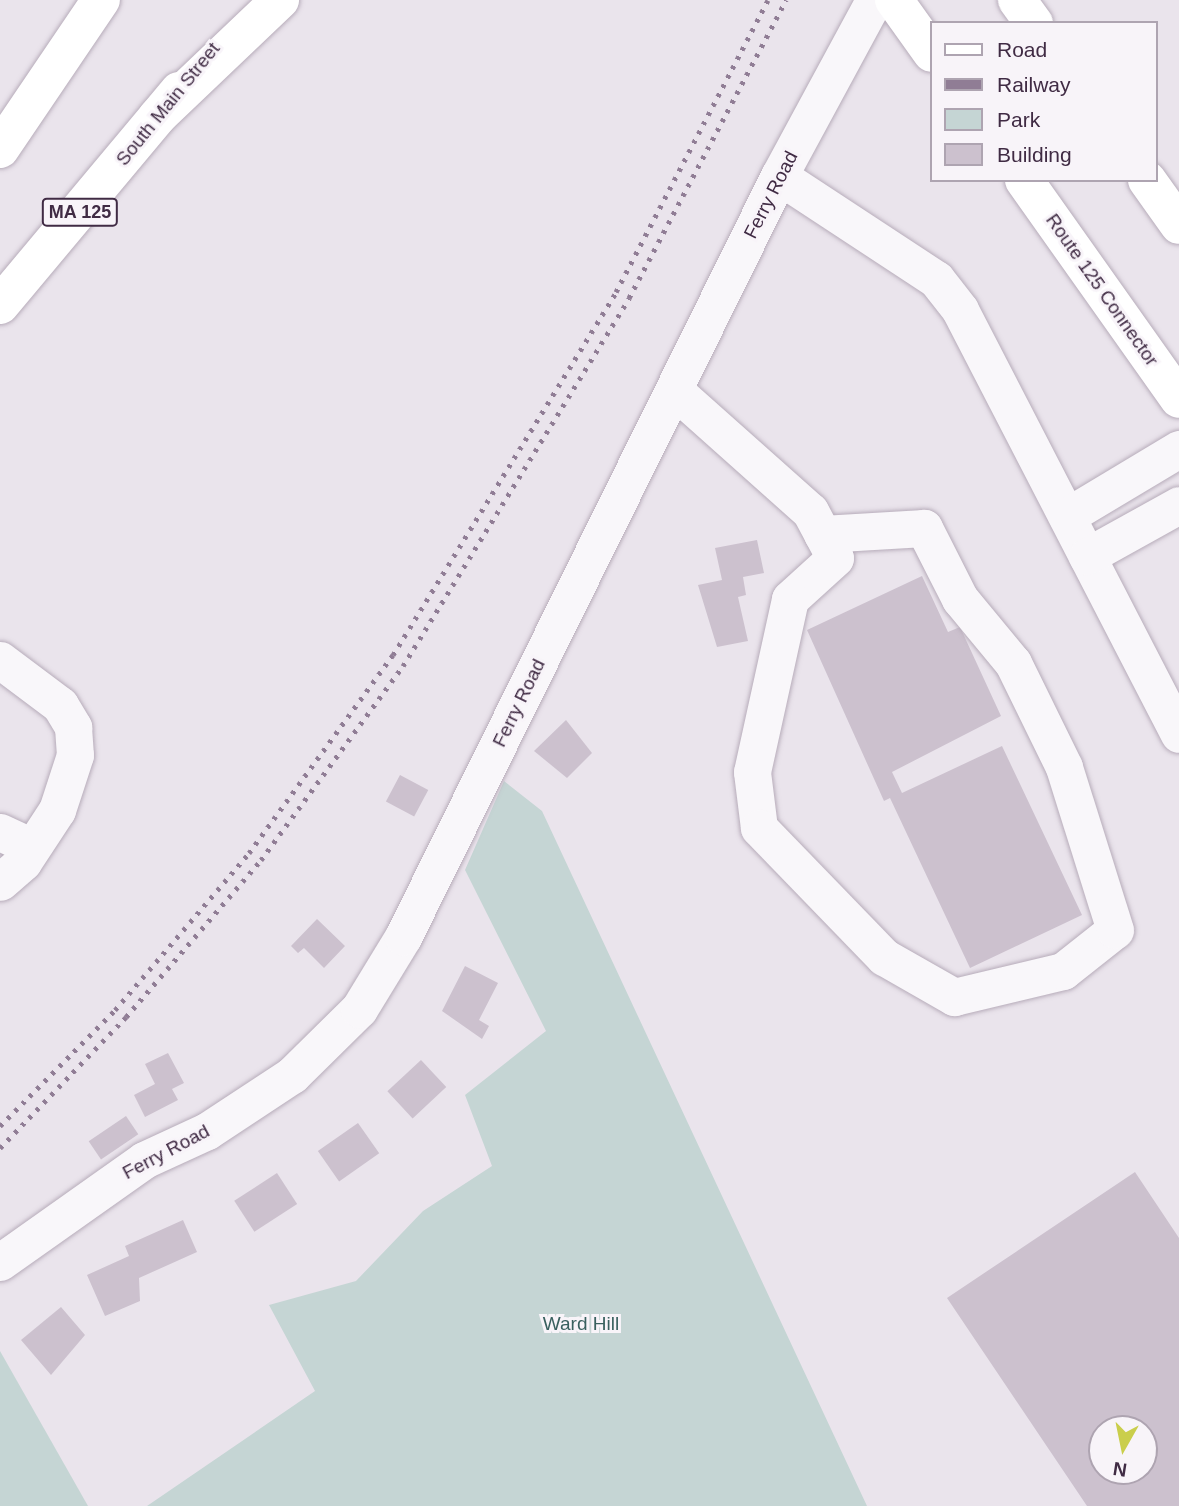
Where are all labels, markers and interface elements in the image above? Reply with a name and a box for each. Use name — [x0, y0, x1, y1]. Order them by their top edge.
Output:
legend — [930, 21, 1158, 182]
street label: South Main Street — [111, 38, 225, 170]
text: Road — [997, 38, 1047, 61]
text: Railway — [997, 73, 1071, 96]
text: Park — [997, 108, 1040, 131]
text: Building — [997, 143, 1072, 166]
street label: Ferry Road — [739, 147, 803, 243]
road number: MA 125 — [40, 197, 120, 226]
street label: Route 125 Connector — [1041, 209, 1163, 371]
street label: Ferry Road — [488, 655, 550, 751]
street label: Ferry Road — [119, 1120, 213, 1184]
park label: Ward Hill — [543, 1313, 619, 1335]
north arrow — [1088, 1415, 1158, 1485]
text: N — [1112, 1458, 1128, 1481]

